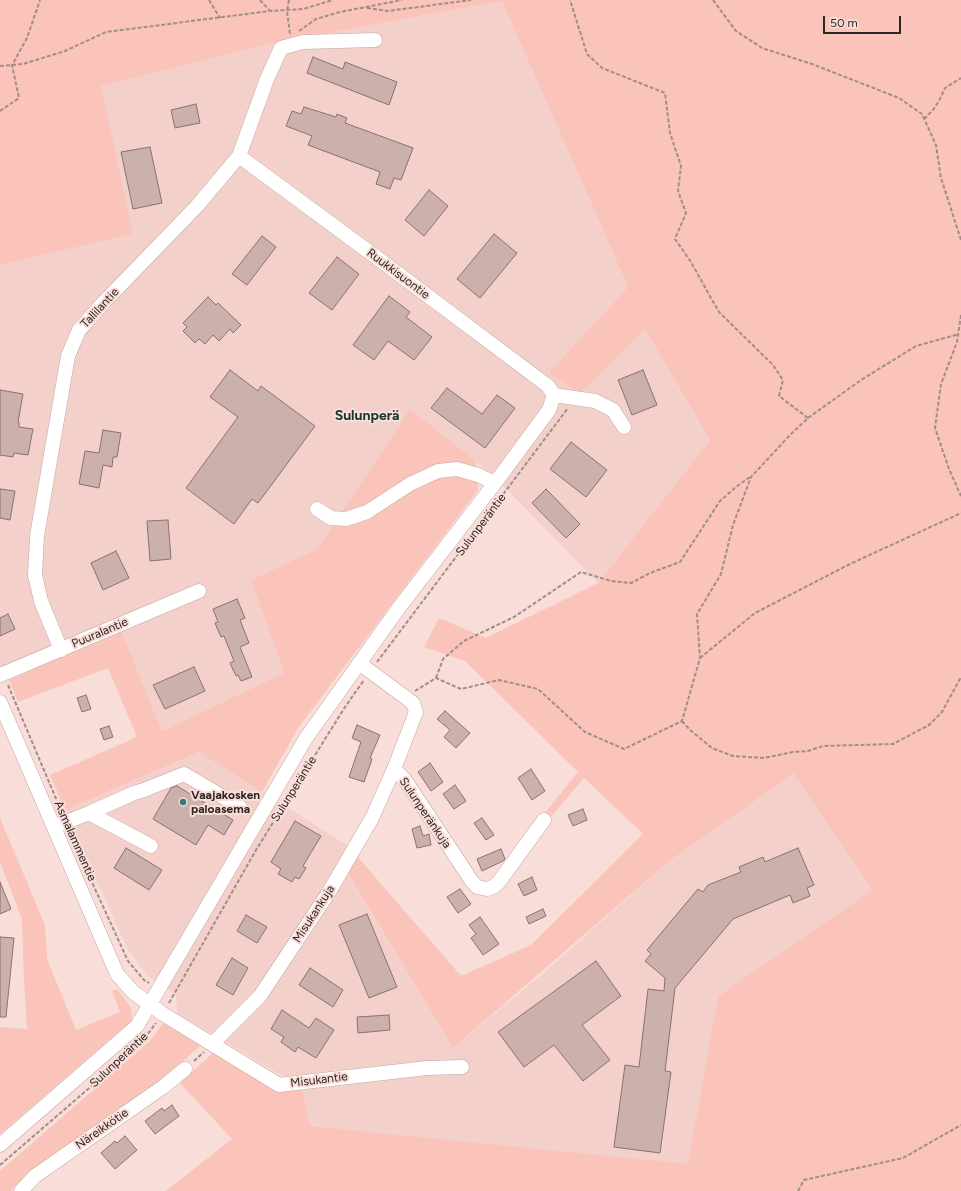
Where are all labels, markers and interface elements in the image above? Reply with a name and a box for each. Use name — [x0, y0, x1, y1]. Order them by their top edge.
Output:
scale bar — [825, 8, 903, 34]
text: 50 m — [830, 16, 858, 30]
street label: Ruukkisuontie — [364, 246, 432, 302]
street label: Tallilantie — [78, 285, 122, 331]
district label: Sulunperä — [335, 408, 399, 424]
street label: Sulunperäntie — [453, 491, 509, 559]
street label: Puuralantie — [70, 615, 130, 651]
street label: Sulunperäntie — [268, 754, 320, 824]
street label: Sulunperänkuja — [396, 775, 454, 851]
place label: Vaajakosken paloasema — [191, 788, 260, 816]
marker: Vaajakosken paloasema — [178, 797, 188, 807]
street label: Asmalammentie — [51, 799, 99, 883]
street label: Misukankuja — [290, 883, 338, 945]
street label: Sulunperäntie — [87, 1029, 151, 1091]
street label: Misukantie — [290, 1069, 348, 1091]
street label: Näreikkötie — [73, 1106, 131, 1152]

